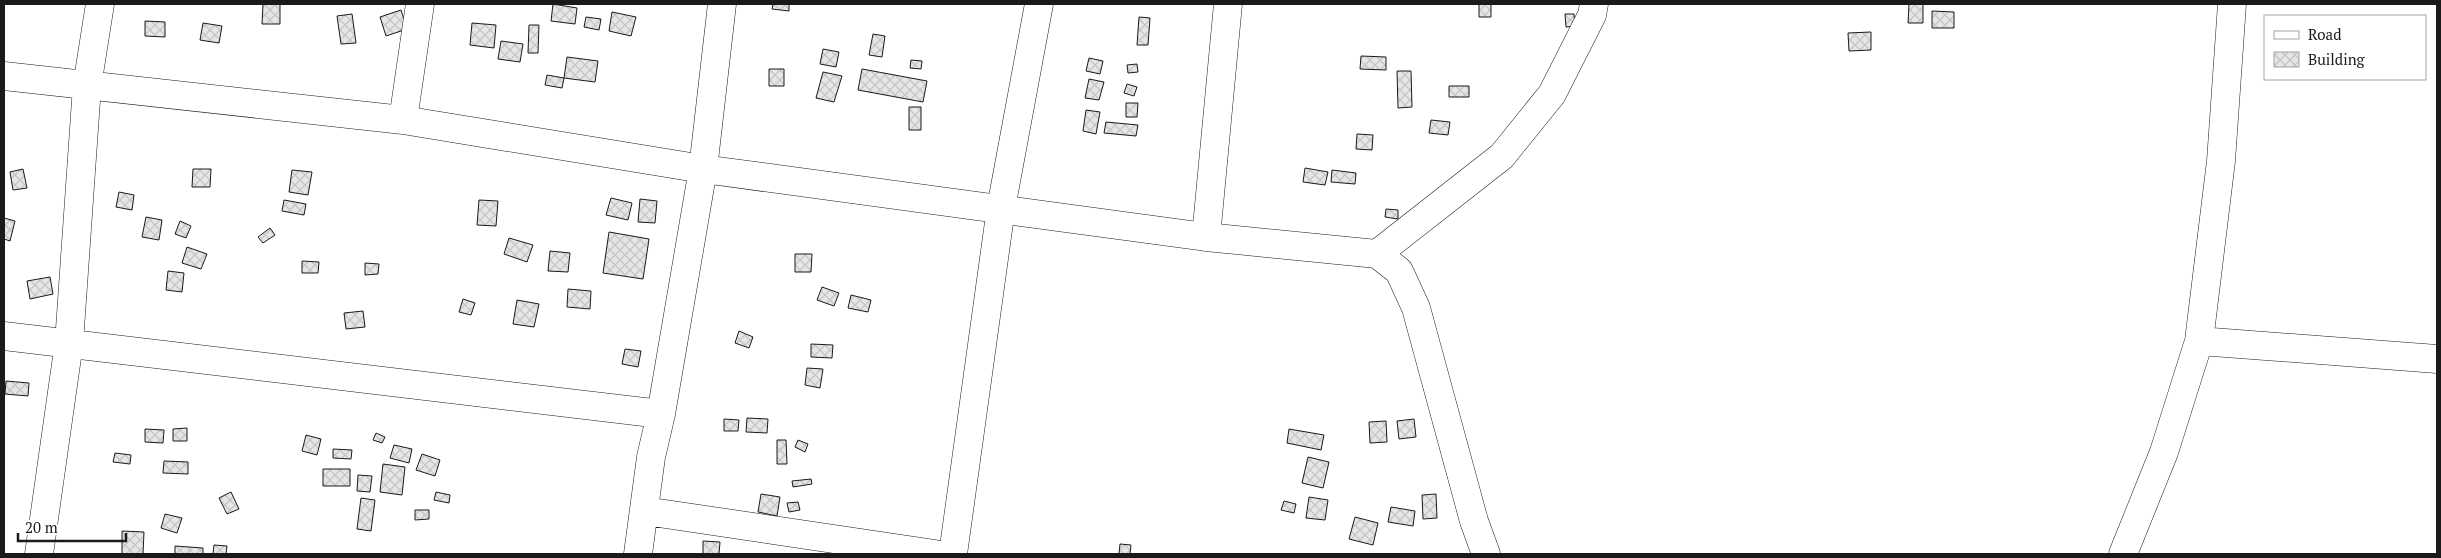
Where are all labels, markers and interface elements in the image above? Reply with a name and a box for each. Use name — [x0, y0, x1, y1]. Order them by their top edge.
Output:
legend — [2264, 15, 2426, 80]
text: Road — [2308, 24, 2341, 44]
text: Building — [2308, 49, 2366, 69]
scale bar — [18, 510, 125, 542]
text: 20 m — [25, 517, 58, 537]

